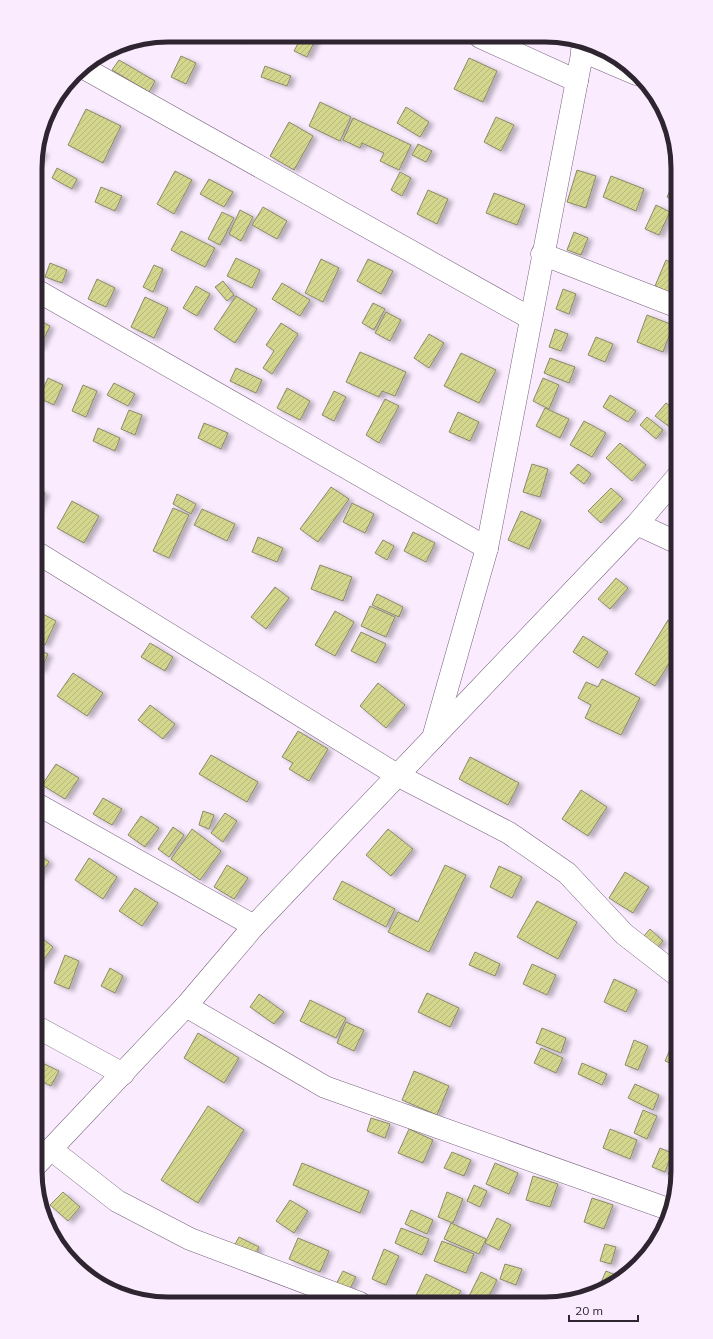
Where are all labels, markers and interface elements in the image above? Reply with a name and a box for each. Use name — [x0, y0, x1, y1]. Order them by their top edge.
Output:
scale bar — [569, 1297, 638, 1323]
text: 20 m — [575, 1303, 603, 1318]

